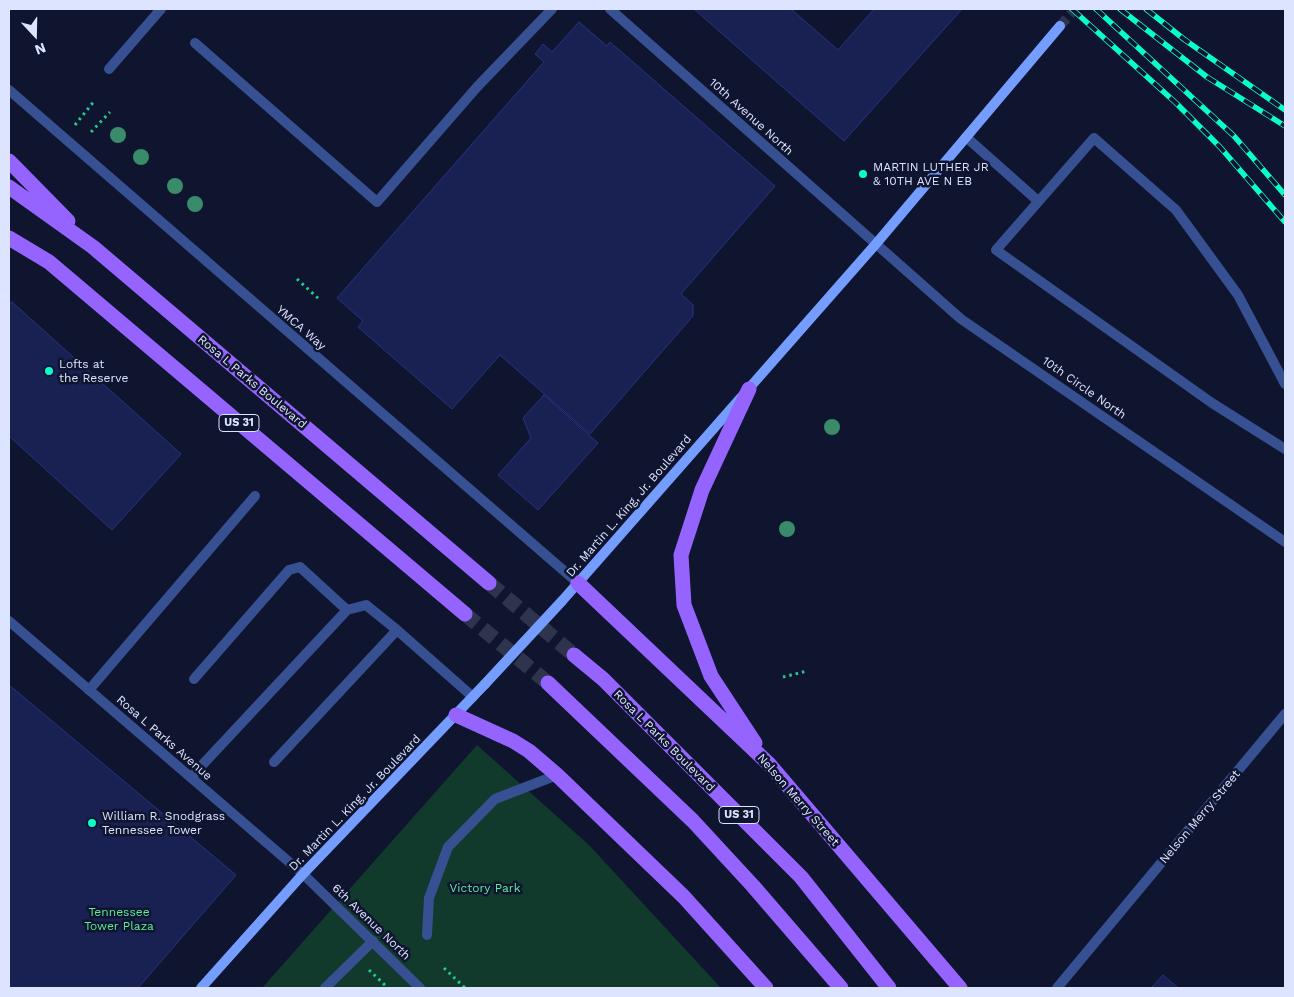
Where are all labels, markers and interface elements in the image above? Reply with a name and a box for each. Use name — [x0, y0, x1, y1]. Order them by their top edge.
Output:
north arrow — [10, 10, 60, 60]
text: N — [33, 40, 48, 58]
street label: 10th Avenue North — [706, 75, 796, 159]
place label: MARTIN LUTHER JR & 10TH AVE N EB — [873, 160, 989, 188]
marker: MARTIN LUTHER JR & 10TH AVE N EB — [857, 168, 869, 180]
street label: YMCA Way — [273, 303, 329, 353]
street label: Rosa L Parks Boulevard — [195, 332, 309, 432]
street label: 10th Circle North — [1039, 354, 1129, 422]
place label: Lofts at the Reserve — [59, 357, 128, 385]
marker: Lofts at the Reserve — [43, 365, 55, 377]
road number: US 31 — [219, 414, 259, 432]
street label: Dr. Martin L. King, Jr. Boulevard — [563, 432, 695, 580]
street label: Rosa L Parks Boulevard — [610, 687, 718, 795]
street label: Rosa L Parks Avenue — [113, 693, 215, 783]
street label: Dr. Martin L. King, Jr. Boulevard — [286, 732, 424, 874]
street label: Nelson Merry Street — [754, 751, 842, 849]
street label: Nelson Merry Street — [1157, 767, 1243, 867]
road number: US 31 — [719, 806, 759, 824]
place label: William R. Snodgrass Tennessee Tower — [102, 809, 225, 837]
marker: William R. Snodgrass Tennessee Tower — [86, 817, 98, 829]
street label: 6th Avenue North — [329, 881, 413, 963]
park label: Victory Park — [450, 881, 520, 895]
park label: Tennessee Tower Plaza — [84, 905, 154, 933]

